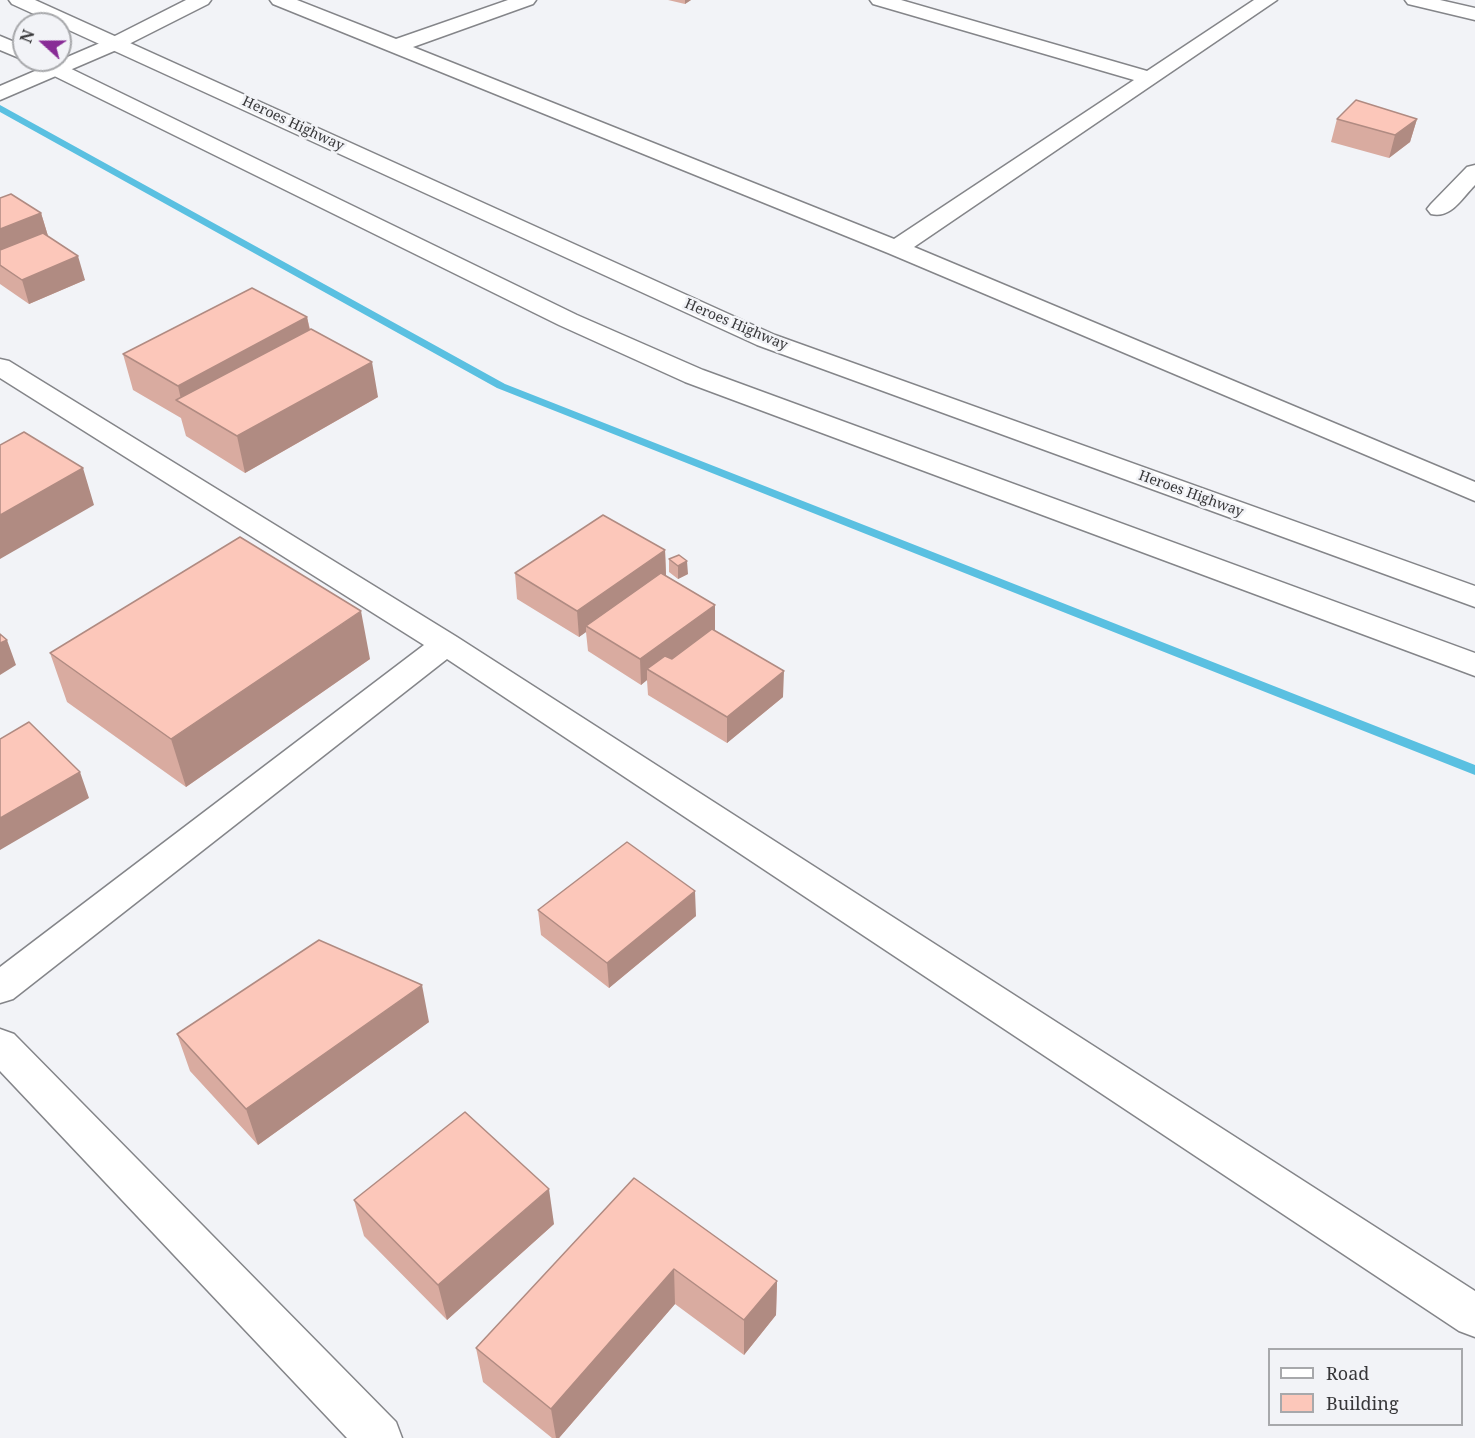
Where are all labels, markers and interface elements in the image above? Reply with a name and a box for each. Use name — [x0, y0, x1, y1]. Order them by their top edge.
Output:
north arrow — [12, 12, 72, 72]
text: N — [15, 26, 40, 46]
street label: Heroes Highway — [239, 93, 347, 155]
street label: Heroes Highway — [682, 296, 790, 354]
street label: Heroes Highway — [1136, 467, 1246, 521]
legend — [1268, 1348, 1463, 1426]
text: Road — [1326, 1361, 1369, 1385]
text: Building — [1326, 1391, 1399, 1415]

